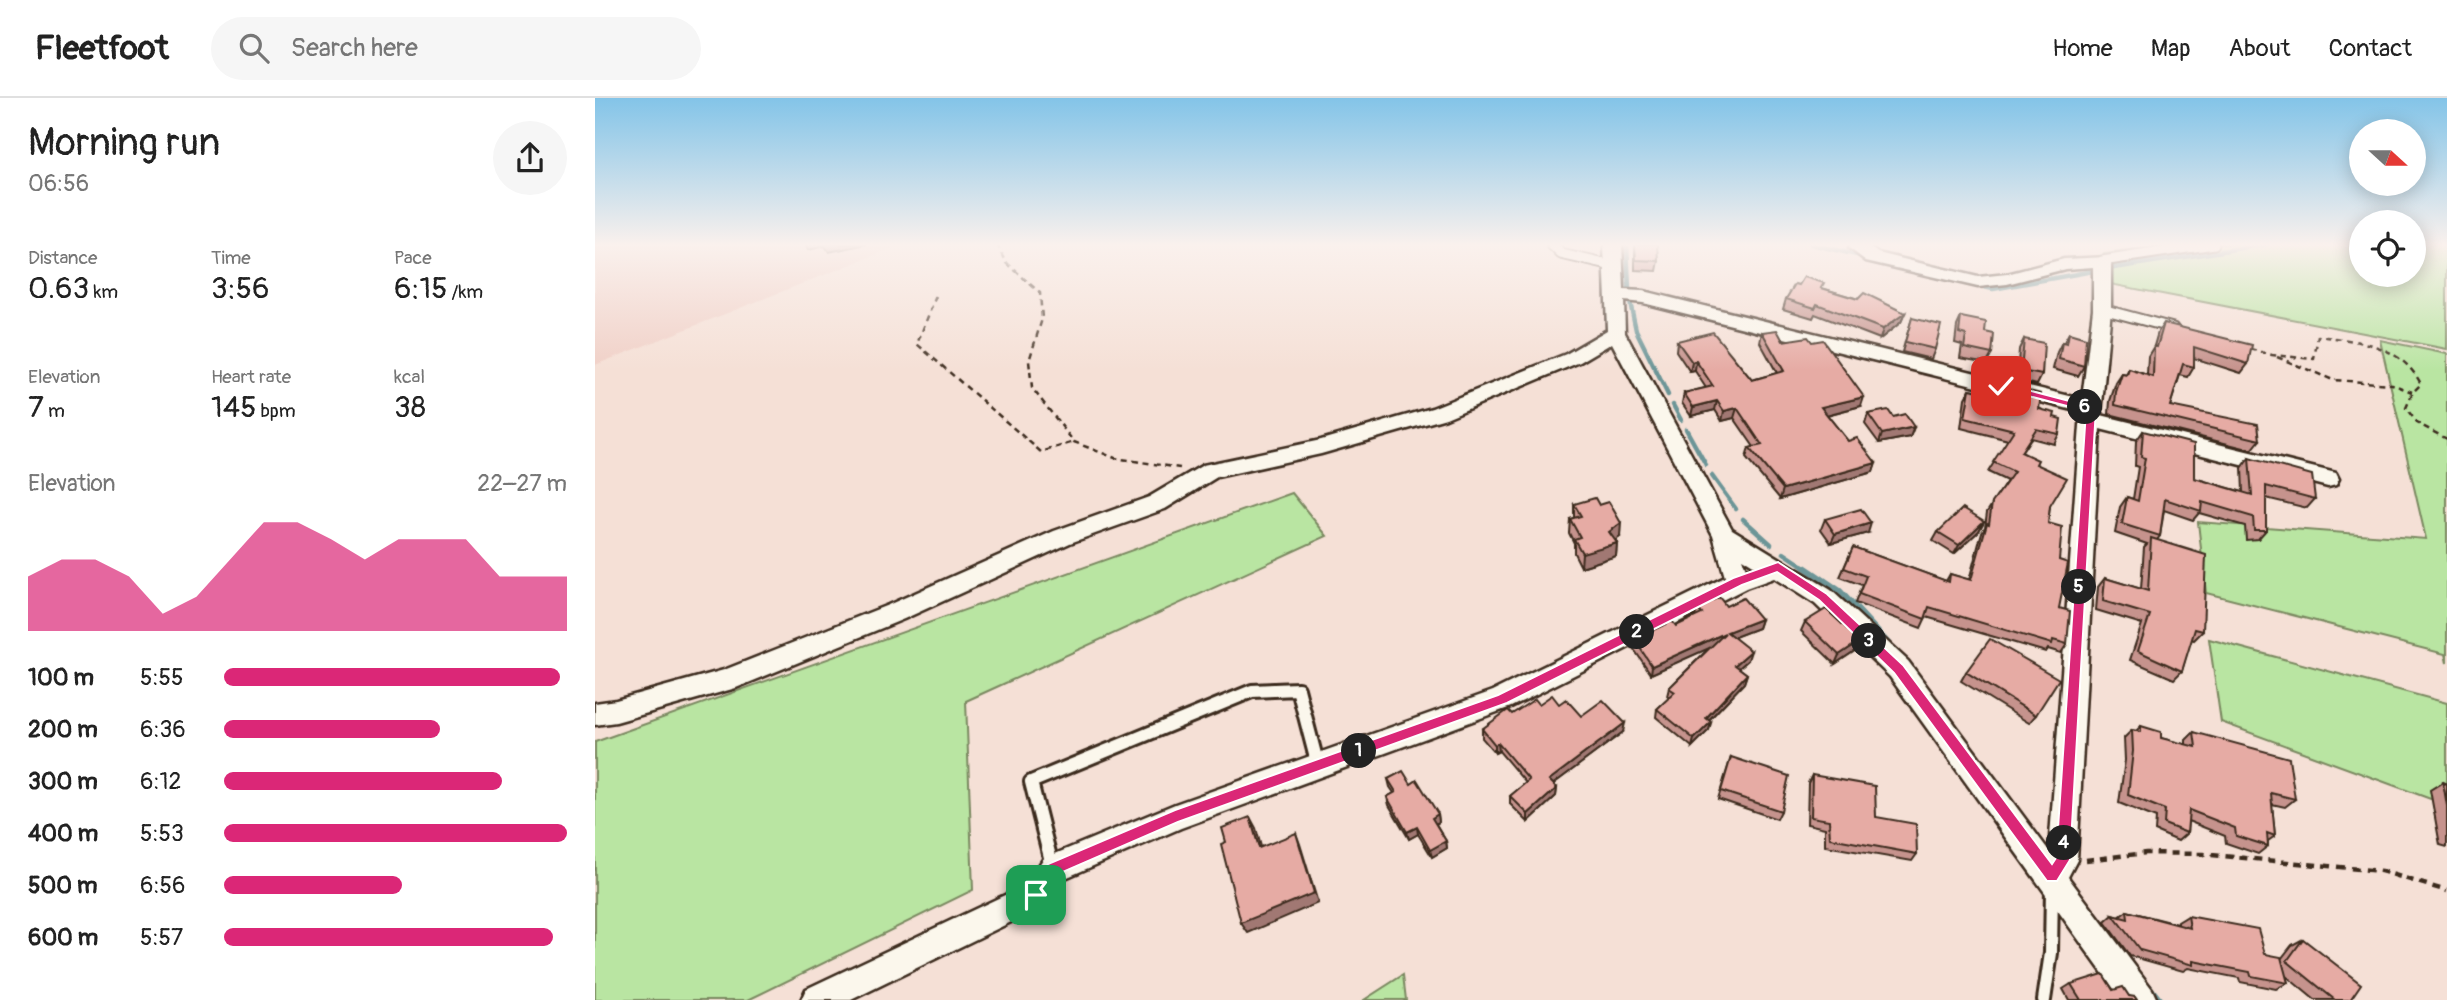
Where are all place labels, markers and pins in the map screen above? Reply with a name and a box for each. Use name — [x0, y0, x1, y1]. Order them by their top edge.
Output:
pin — [1971, 356, 2031, 416]
pin: 6 — [2067, 390, 2103, 424]
pin: 5 — [2061, 570, 2097, 604]
pin: 2 — [1619, 614, 1655, 650]
pin: 3 — [1851, 624, 1887, 658]
pin: 1 — [1341, 734, 1377, 768]
pin: 4 — [2047, 826, 2081, 860]
pin — [1006, 865, 1066, 925]

